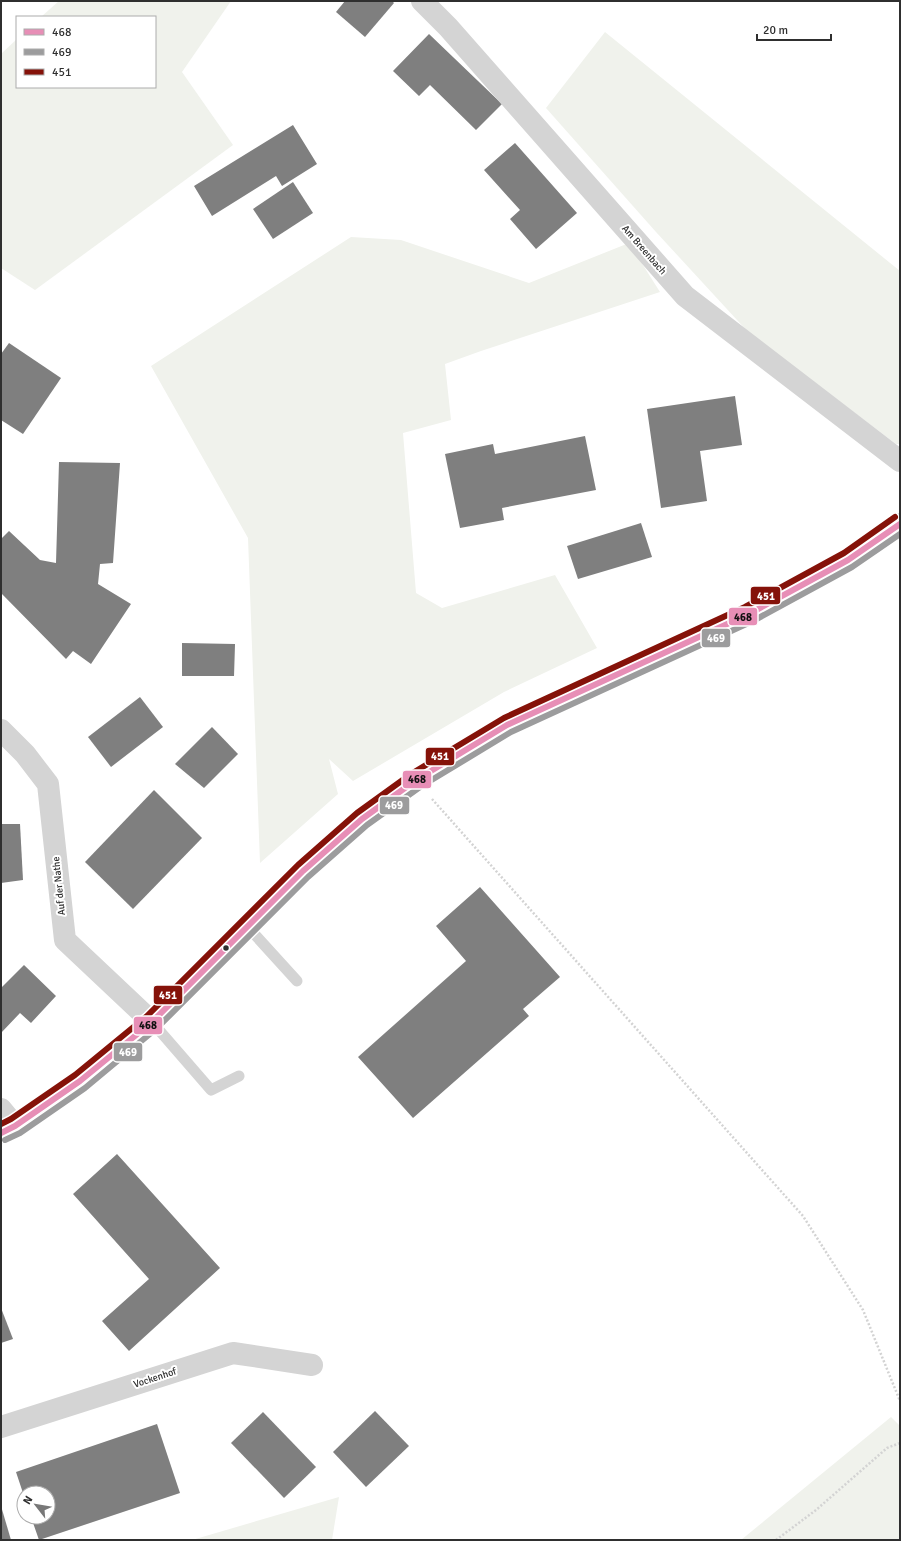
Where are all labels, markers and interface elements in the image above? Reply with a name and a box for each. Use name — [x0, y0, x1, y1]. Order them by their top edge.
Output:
legend — [16, 16, 156, 88]
scale bar — [757, 16, 831, 42]
text: 20 m — [763, 23, 788, 38]
text: 468 — [52, 25, 71, 40]
text: 469 — [52, 45, 71, 60]
text: 451 — [52, 65, 71, 80]
street label: Am Breenbach — [619, 223, 669, 277]
line badge: 451 — [750, 586, 781, 605]
text: 451 — [757, 590, 775, 603]
line badge: 468 — [728, 607, 758, 626]
text: 468 — [734, 611, 752, 624]
line badge: 469 — [701, 628, 731, 648]
text: 469 — [707, 632, 725, 645]
line badge: 451 — [425, 747, 455, 766]
text: 451 — [431, 750, 449, 763]
line badge: 468 — [402, 770, 432, 789]
text: 468 — [408, 773, 426, 786]
line badge: 469 — [379, 796, 410, 815]
text: 469 — [385, 799, 403, 812]
street label: Auf der Nathe — [50, 856, 68, 916]
unlabelled marker — [221, 943, 231, 953]
line badge: 451 — [153, 985, 183, 1005]
text: 451 — [159, 989, 177, 1002]
line badge: 468 — [133, 1016, 163, 1035]
text: 468 — [139, 1019, 157, 1032]
line badge: 469 — [113, 1042, 143, 1062]
text: 469 — [119, 1046, 137, 1059]
street label: Vockenhof — [132, 1365, 179, 1391]
north arrow — [16, 1485, 56, 1525]
text: N — [20, 1493, 35, 1507]

